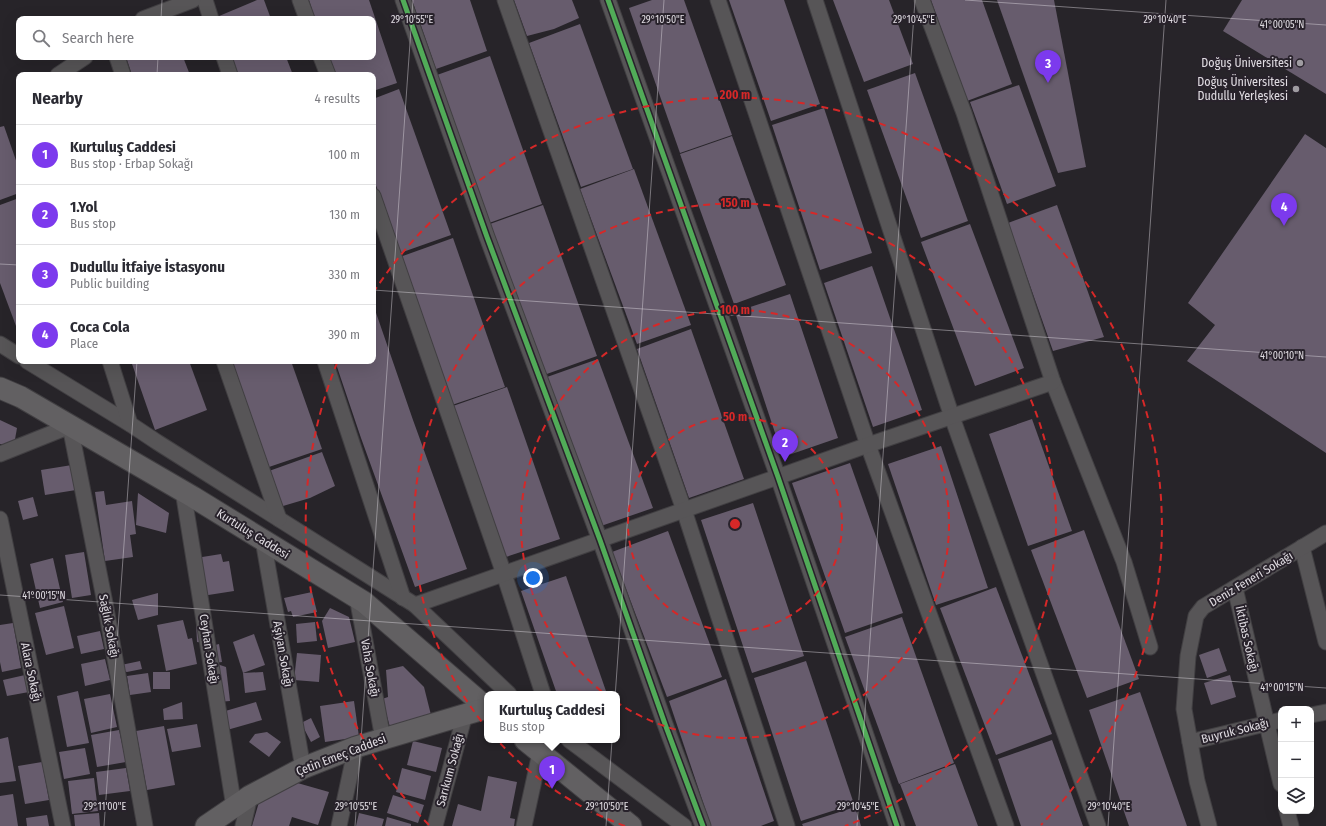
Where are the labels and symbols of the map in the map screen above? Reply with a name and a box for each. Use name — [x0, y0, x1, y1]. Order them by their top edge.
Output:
text: 29°10'55"E — [391, 14, 433, 26]
text: 29°10'50"E — [641, 14, 685, 26]
text: 29°10'45"E — [893, 14, 935, 26]
text: 29°10'40"E — [1144, 14, 1187, 26]
text: 41°00'05"N — [1260, 19, 1304, 31]
pin: 3 — [1035, 50, 1061, 83]
place label: Doğuş Üniversitesi — [1201, 54, 1292, 70]
marker: Doğuş Üniversitesi — [1295, 58, 1305, 68]
place label: Doğuş Üniversitesi Dudullu Yerleşkesi — [1197, 73, 1288, 103]
marker: Doğuş Üniversitesi Dudullu Yerleşkesi — [1291, 84, 1301, 94]
text: 200 m — [719, 88, 750, 102]
pin: 4 — [1271, 193, 1297, 226]
text: 150 m — [720, 196, 750, 210]
text: 100 m — [720, 303, 750, 317]
text: 41°00'10"N — [1260, 350, 1304, 362]
text: 50 m — [723, 410, 747, 424]
pin: 2 — [772, 429, 798, 462]
street label: Kurtuluş Caddesi — [214, 506, 292, 562]
centre of rings — [728, 517, 742, 531]
street label: Deniz Feneri Sokağı — [1207, 549, 1295, 609]
your location — [523, 568, 543, 588]
text: 41°00'15"N — [22, 590, 66, 602]
street label: Sağlık Sokağı — [96, 593, 122, 659]
street label: İktibas Sokağı — [1233, 604, 1262, 674]
street label: Ceyhan Sokağı — [197, 613, 221, 685]
street label: Aşiyan Sokağı — [270, 620, 296, 688]
street label: Vaha Sokağı — [358, 638, 382, 698]
street label: Alara Sokağı — [18, 641, 44, 703]
text: 41°00'15"N — [1260, 682, 1304, 694]
street label: Buyruk Sokağı — [1200, 716, 1270, 746]
street label: Çetin Emeç Caddesi — [294, 731, 388, 779]
street label: Sarıkum Sokağı — [434, 732, 466, 808]
pin: 1 — [539, 756, 565, 789]
text: 29°11'00"E — [84, 801, 126, 813]
text: 29°10'55"E — [335, 801, 377, 813]
text: 29°10'50"E — [585, 801, 629, 813]
text: 29°10'45"E — [837, 801, 879, 813]
text: 29°10'40"E — [1088, 801, 1131, 813]

